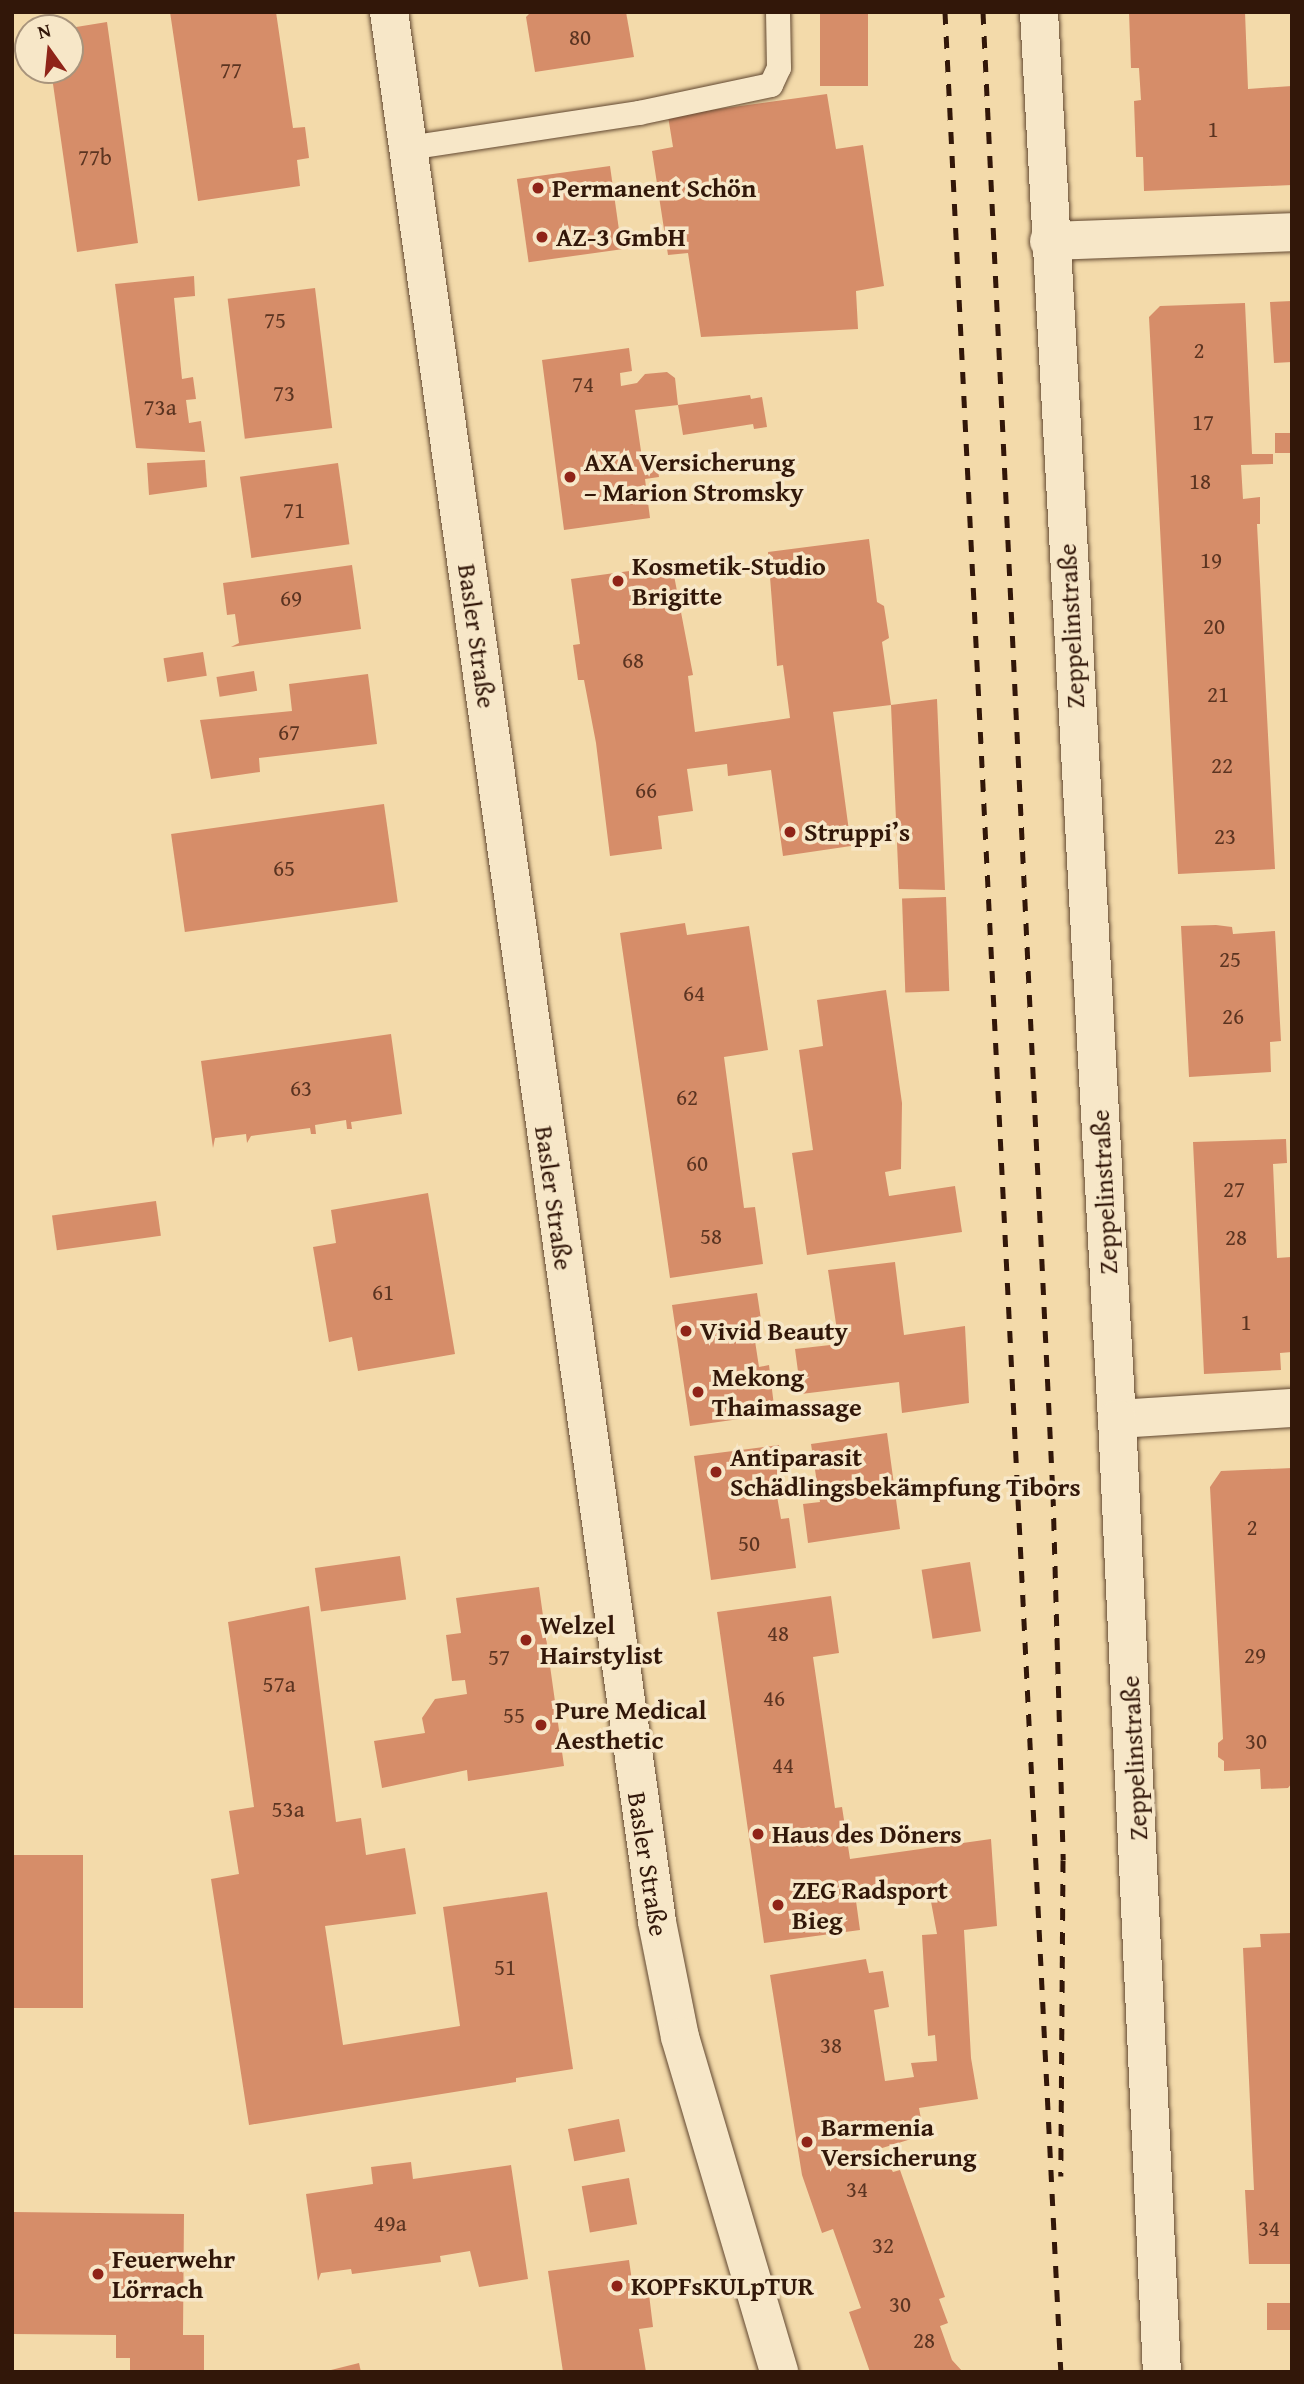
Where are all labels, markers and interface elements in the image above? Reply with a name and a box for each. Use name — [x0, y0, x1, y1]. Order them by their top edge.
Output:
north arrow — [14, 14, 84, 84]
text: N — [34, 15, 54, 46]
house number: 80 — [569, 23, 591, 51]
house number: 77 — [220, 56, 242, 84]
house number: 1 — [1207, 115, 1219, 143]
house number: 77b — [78, 143, 112, 171]
place label: Permanent Schön — [552, 172, 756, 204]
marker: Permanent Schön — [530, 180, 546, 196]
place label: AZ-3 GmbH — [556, 221, 686, 253]
marker: AZ-3 GmbH — [534, 229, 550, 245]
house number: 75 — [264, 306, 286, 334]
house number: 2 — [1193, 336, 1205, 364]
house number: 74 — [572, 370, 594, 398]
house number: 73 — [273, 379, 295, 407]
house number: 73a — [143, 393, 177, 421]
house number: 17 — [1192, 408, 1214, 436]
place label: AXA Versicherung – Marion Stromsky — [584, 446, 803, 508]
house number: 18 — [1189, 467, 1211, 495]
marker: AXA Versicherung – Marion Stromsky — [562, 469, 578, 485]
house number: 71 — [283, 496, 305, 524]
street label: Zeppelinstraße — [1051, 543, 1091, 709]
house number: 19 — [1200, 546, 1222, 574]
place label: Kosmetik-Studio Brigitte — [632, 550, 826, 612]
street label: Basler Straße — [451, 562, 503, 710]
marker: Kosmetik-Studio Brigitte — [610, 573, 626, 589]
house number: 69 — [280, 584, 302, 612]
house number: 20 — [1203, 612, 1225, 640]
house number: 68 — [622, 646, 644, 674]
house number: 21 — [1207, 680, 1229, 708]
house number: 67 — [278, 718, 300, 746]
house number: 22 — [1211, 751, 1233, 779]
house number: 66 — [635, 776, 657, 804]
place label: Struppi’s — [804, 816, 910, 848]
house number: 23 — [1214, 822, 1236, 850]
marker: Struppi’s — [782, 824, 798, 840]
house number: 65 — [273, 854, 295, 882]
house number: 25 — [1219, 945, 1241, 973]
house number: 64 — [683, 979, 705, 1007]
house number: 26 — [1222, 1002, 1244, 1030]
house number: 63 — [290, 1074, 312, 1102]
house number: 62 — [676, 1083, 698, 1111]
street label: Zeppelinstraße — [1084, 1109, 1124, 1275]
street label: Basler Straße — [528, 1124, 580, 1272]
house number: 60 — [686, 1149, 708, 1177]
house number: 27 — [1223, 1175, 1245, 1203]
house number: 58 — [700, 1222, 722, 1250]
house number: 28 — [1225, 1223, 1247, 1251]
house number: 61 — [372, 1278, 394, 1306]
house number: 1 — [1240, 1308, 1252, 1336]
place label: Vivid Beauty — [700, 1315, 848, 1347]
marker: Vivid Beauty — [678, 1323, 694, 1339]
place label: Mekong Thaimassage — [712, 1361, 862, 1422]
marker: Mekong Thaimassage — [690, 1384, 706, 1400]
place label: Antiparasit Schädlingsbekämpfung Tibors — [730, 1441, 1081, 1502]
marker: Antiparasit Schädlingsbekämpfung Tibors — [708, 1464, 724, 1480]
house number: 2 — [1246, 1513, 1258, 1541]
house number: 50 — [738, 1529, 760, 1557]
place label: Welzel Hairstylist — [540, 1609, 663, 1670]
house number: 48 — [767, 1619, 789, 1647]
marker: Welzel Hairstylist — [518, 1632, 534, 1648]
house number: 29 — [1244, 1641, 1266, 1669]
house number: 57 — [488, 1643, 510, 1671]
house number: 57a — [262, 1670, 296, 1698]
street label: Zeppelinstraße — [1114, 1675, 1154, 1841]
house number: 46 — [763, 1684, 785, 1712]
place label: Pure Medical Aesthetic — [555, 1694, 707, 1756]
house number: 55 — [503, 1701, 525, 1729]
marker: Pure Medical Aesthetic — [533, 1717, 549, 1733]
house number: 30 — [1245, 1727, 1267, 1755]
house number: 44 — [772, 1751, 794, 1779]
street label: Basler Straße — [621, 1790, 675, 1938]
house number: 53a — [271, 1795, 305, 1823]
place label: Haus des Döners — [772, 1818, 962, 1850]
marker: Haus des Döners — [750, 1826, 766, 1842]
place label: ZEG Radsport Bieg — [792, 1874, 948, 1936]
marker: ZEG Radsport Bieg — [770, 1897, 786, 1913]
house number: 51 — [494, 1953, 516, 1981]
house number: 38 — [820, 2031, 842, 2059]
place label: Barmenia Versicherung — [821, 2111, 976, 2172]
marker: Barmenia Versicherung — [799, 2134, 815, 2150]
house number: 34 — [846, 2175, 868, 2203]
house number: 49a — [373, 2209, 407, 2237]
house number: 34 — [1258, 2214, 1280, 2242]
house number: 32 — [872, 2231, 894, 2259]
place label: Feuerwehr Lörrach — [112, 2243, 235, 2304]
marker: Feuerwehr Lörrach — [90, 2266, 106, 2282]
place label: KOPFsKULpTUR — [631, 2270, 814, 2302]
marker: KOPFsKULpTUR — [609, 2278, 625, 2294]
house number: 30 — [889, 2290, 911, 2318]
house number: 28 — [913, 2326, 935, 2354]

